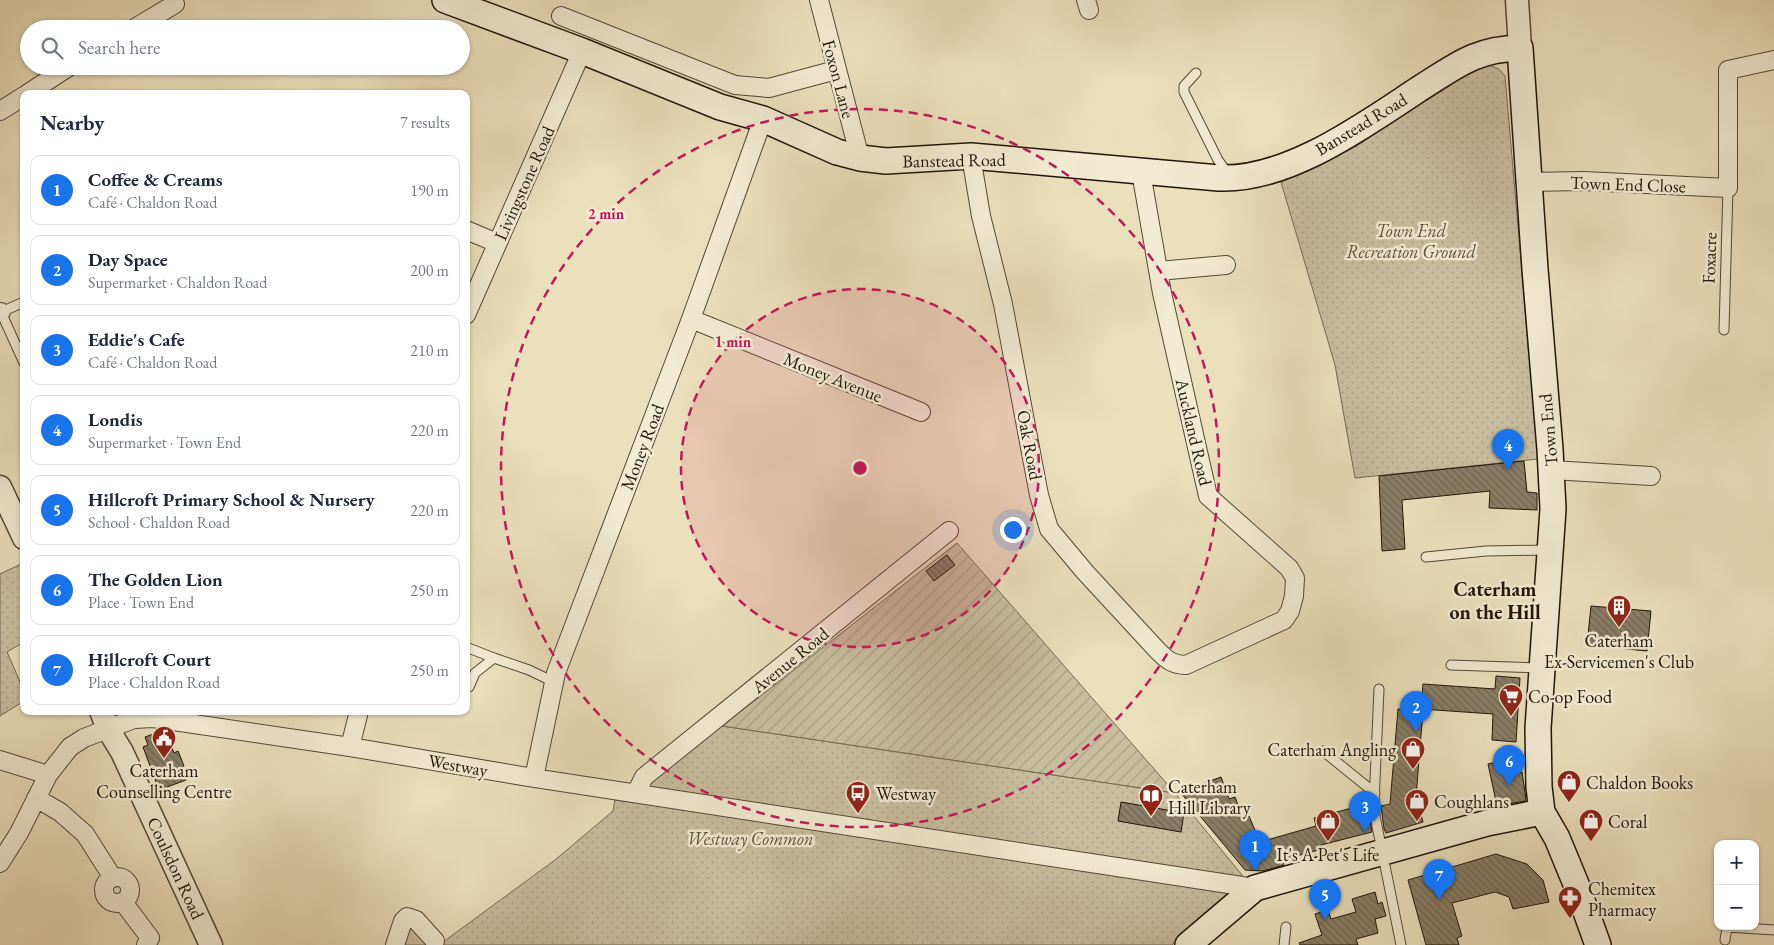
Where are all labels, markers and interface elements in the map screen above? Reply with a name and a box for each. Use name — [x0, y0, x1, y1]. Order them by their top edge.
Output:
search box — [20, 20, 470, 75]
icon: search — [38, 34, 66, 62]
text: Search here — [78, 35, 160, 60]
street label: Foxon Lane — [817, 37, 861, 121]
street label: Banstead Road — [1311, 87, 1412, 160]
text: Nearby — [40, 109, 104, 136]
text: 7 results — [400, 112, 450, 133]
street label: Livingstone Road — [489, 121, 560, 244]
street label: Banstead Road — [902, 148, 1007, 172]
text: Coffee & Creams — [88, 167, 223, 192]
street label: Town End Close — [1570, 170, 1686, 198]
text: 1 — [53, 180, 61, 201]
text: 190 m — [410, 180, 449, 201]
text: Café · Chaldon Road — [88, 192, 217, 213]
text: 2 min — [588, 204, 625, 223]
park label: Town End Recreation Ground — [1346, 219, 1477, 263]
street label: Foxacre — [1697, 232, 1721, 284]
text: Day Space — [88, 247, 168, 272]
text: 2 — [53, 260, 61, 281]
text: 200 m — [410, 260, 449, 281]
text: Supermarket · Chaldon Road — [88, 272, 267, 293]
text: Eddie's Cafe — [88, 327, 185, 352]
text: 1 min — [715, 332, 752, 351]
text: 3 — [53, 340, 61, 361]
text: 210 m — [410, 340, 449, 361]
street label: Money Avenue — [780, 347, 886, 407]
text: Café · Chaldon Road — [88, 352, 217, 373]
street label: Auckland Road — [1170, 375, 1218, 489]
street label: Town End — [1533, 392, 1563, 467]
street label: Money Road — [615, 400, 669, 493]
text: Londis — [88, 407, 143, 432]
street label: Oak Road — [1012, 408, 1048, 483]
text: 4 — [53, 420, 61, 441]
text: 220 m — [410, 420, 449, 441]
pin: 4 — [1492, 429, 1524, 470]
text: Supermarket · Town End — [88, 432, 241, 453]
centre of rings — [851, 459, 869, 477]
text: Hillcroft Primary School & Nursery — [88, 487, 375, 512]
text: 5 — [53, 500, 61, 521]
text: 220 m — [410, 500, 449, 521]
text: School · Chaldon Road — [88, 512, 230, 533]
your location — [1000, 517, 1026, 543]
text: The Golden Lion — [88, 567, 223, 592]
district label: Caterham on the Hill — [1449, 576, 1541, 625]
text: 6 — [53, 580, 61, 601]
text: 250 m — [410, 580, 449, 601]
text: Place · Town End — [88, 592, 194, 613]
building icon: Caterham Ex-Servicemen's Club — [1606, 594, 1632, 628]
street label: Avenue Road — [746, 621, 834, 699]
place label: Caterham Ex-Servicemen's Club — [1544, 629, 1694, 673]
text: Hillcroft Court — [88, 647, 211, 672]
text: 7 — [53, 660, 61, 681]
text: 250 m — [410, 660, 449, 681]
text: Place · Chaldon Road — [88, 672, 220, 693]
supermarket icon: Co-op Food — [1498, 683, 1524, 717]
place label: Co-op Food — [1528, 685, 1613, 708]
pin: 2 — [1400, 691, 1432, 732]
public building icon: Caterham Counselling Centre — [151, 725, 177, 759]
shop icon: Caterham Angling — [1400, 736, 1426, 770]
place label: Caterham Angling — [1267, 738, 1396, 761]
pin: 6 — [1493, 745, 1525, 786]
street label: Westway — [426, 748, 490, 782]
place label: Caterham Counselling Centre — [96, 759, 232, 803]
shop icon: Chaldon Books — [1556, 769, 1582, 803]
place label: Chaldon Books — [1586, 771, 1693, 794]
place label: Caterham Hill Library — [1168, 775, 1251, 819]
bus stop icon: Westway — [845, 780, 871, 814]
place label: Westway — [876, 782, 936, 805]
library icon: Caterham Hill Library — [1138, 783, 1164, 817]
shop icon: Coughlans — [1404, 788, 1430, 822]
place label: Coughlans — [1434, 790, 1509, 813]
pin: 3 — [1349, 791, 1381, 832]
shop icon: It's A Pet's Life — [1315, 808, 1341, 842]
shop icon: Coral — [1578, 808, 1604, 842]
place label: Coral — [1608, 810, 1647, 833]
street label: Coulsdon Road — [142, 813, 210, 924]
park label: Westway Common — [687, 827, 813, 851]
pin: 1 — [1239, 830, 1271, 871]
map controls — [1714, 840, 1759, 930]
button: + — [1714, 840, 1759, 885]
place label: It's A Pet's Life — [1277, 843, 1379, 866]
pin: 7 — [1423, 859, 1455, 900]
place label: Chemitex Pharmacy — [1588, 877, 1657, 921]
pin: 5 — [1309, 879, 1341, 920]
pharmacy icon: Chemitex Pharmacy — [1557, 885, 1583, 919]
button: − — [1714, 885, 1759, 930]

